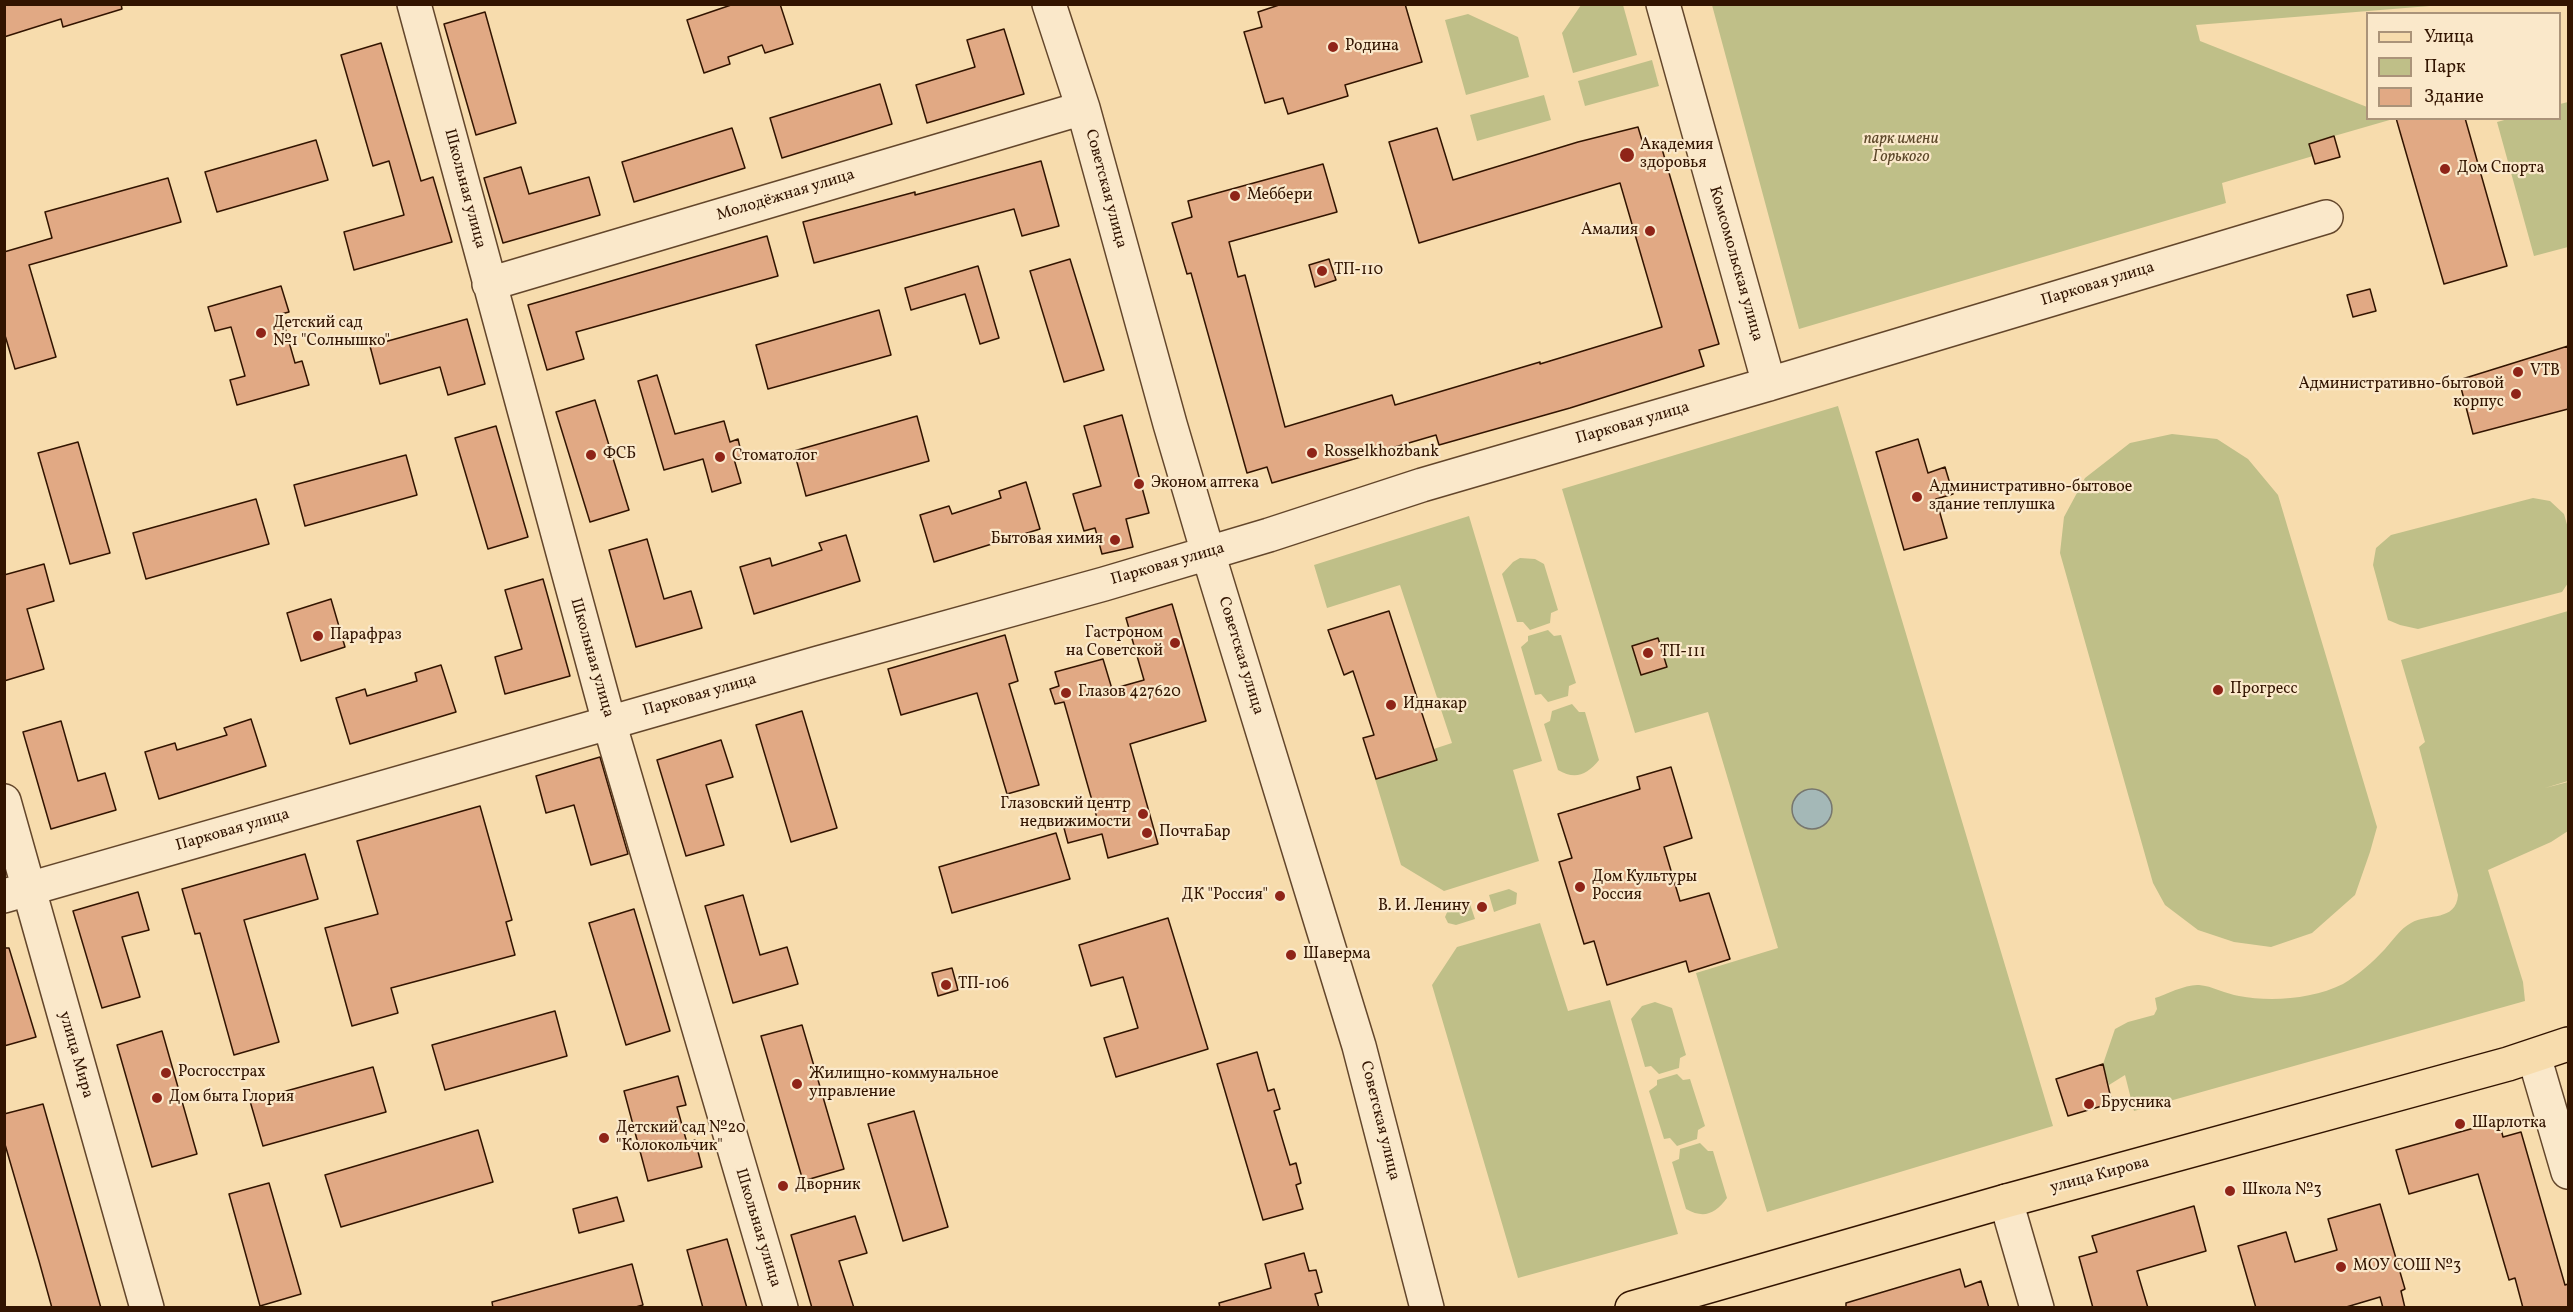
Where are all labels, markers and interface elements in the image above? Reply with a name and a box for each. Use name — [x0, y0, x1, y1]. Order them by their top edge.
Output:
legend — [2366, 12, 2561, 120]
text: Улица — [2424, 25, 2474, 50]
place label: Родина — [1345, 37, 1399, 57]
marker: Родина — [1326, 40, 1340, 54]
text: Парк — [2424, 55, 2466, 80]
text: Здание — [2424, 85, 2484, 110]
street label: Школьная улица — [439, 127, 489, 251]
street label: Советская улица — [1080, 127, 1130, 251]
park label: парк имени Горького — [1863, 130, 1939, 168]
place label: Академия здоровья — [1640, 136, 1713, 174]
marker: Академия здоровья — [1618, 146, 1636, 164]
place label: Дом Спорта — [2457, 159, 2544, 179]
marker: Дом Спорта — [2438, 162, 2452, 176]
street label: Молодёжная улица — [715, 166, 857, 226]
street label: Комсомольская улица — [1704, 184, 1766, 344]
place label: Меббери — [1247, 186, 1313, 206]
marker: Меббери — [1228, 189, 1242, 203]
place label: Амалия — [1581, 221, 1638, 241]
marker: Амалия — [1643, 224, 1657, 238]
street label: Парковая улица — [2039, 259, 2157, 311]
place label: ТП-110 — [1334, 261, 1383, 281]
marker: ТП-110 — [1315, 264, 1329, 278]
place label: Детский сад №1 "Солнышко" — [273, 314, 390, 352]
marker: Детский сад №1 "Солнышко" — [254, 326, 268, 340]
place label: VTB — [2530, 362, 2560, 382]
marker: VTB — [2511, 365, 2525, 379]
place label: Административно-бытовой корпус — [2298, 375, 2504, 413]
marker: Административно-бытовой корпус — [2509, 387, 2523, 401]
street label: Парковая улица — [1574, 399, 1692, 449]
place label: Rosselkhozbank — [1324, 443, 1439, 463]
place label: ФСБ — [603, 445, 636, 465]
marker: Rosselkhozbank — [1305, 446, 1319, 460]
place label: Стоматолог — [732, 447, 817, 467]
marker: ФСБ — [584, 448, 598, 462]
marker: Стоматолог — [713, 450, 727, 464]
place label: Эконом аптека — [1151, 474, 1259, 494]
marker: Эконом аптека — [1132, 477, 1146, 491]
place label: Административно-бытовое здание теплушка — [1929, 478, 2132, 516]
marker: Административно-бытовое здание теплушка — [1910, 490, 1924, 504]
place label: Бытовая химия — [991, 530, 1103, 550]
marker: Бытовая химия — [1108, 533, 1122, 547]
street label: Парковая улица — [1109, 540, 1227, 590]
street label: Советская улица — [1213, 595, 1267, 717]
street label: Школьная улица — [565, 596, 617, 720]
place label: Гастроном на Советской — [1066, 624, 1163, 662]
place label: Парафраз — [330, 626, 402, 646]
marker: Парафраз — [311, 629, 325, 643]
marker: Гастроном на Советской — [1168, 636, 1182, 650]
place label: ТП-111 — [1660, 643, 1706, 663]
marker: ТП-111 — [1641, 646, 1655, 660]
street label: Парковая улица — [641, 671, 759, 721]
place label: Прогресс — [2230, 680, 2298, 700]
place label: Глазов 427620 — [1078, 683, 1181, 703]
marker: Прогресс — [2211, 683, 2225, 697]
marker: Глазов 427620 — [1059, 686, 1073, 700]
place label: Иднакар — [1403, 695, 1467, 715]
marker: Иднакар — [1384, 698, 1398, 712]
place label: Глазовский центр недвижимости — [1000, 795, 1131, 833]
street label: Парковая улица — [174, 806, 292, 856]
marker: Глазовский центр недвижимости — [1136, 807, 1150, 821]
place label: ПочтаБар — [1159, 823, 1230, 843]
marker: ПочтаБар — [1140, 826, 1154, 840]
place label: Дом Культуры Россия — [1592, 868, 1697, 906]
marker: Дом Культуры Россия — [1573, 880, 1587, 894]
place label: ДК "Россия" — [1182, 886, 1268, 906]
marker: ДК "Россия" — [1273, 889, 1287, 903]
place label: В. И. Ленину — [1378, 897, 1470, 917]
marker: В. И. Ленину — [1475, 900, 1489, 914]
place label: Шаверма — [1303, 945, 1371, 965]
marker: Шаверма — [1284, 948, 1298, 962]
place label: ТП-106 — [958, 975, 1009, 995]
marker: ТП-106 — [939, 978, 953, 992]
street label: улица Мира — [53, 1009, 97, 1101]
street label: Советская улица — [1355, 1059, 1403, 1183]
place label: Росгосстрах — [178, 1063, 266, 1083]
place label: Жилищно-коммунальное управление — [809, 1065, 999, 1103]
marker: Росгосстрах — [159, 1066, 173, 1080]
marker: Жилищно-коммунальное управление — [790, 1077, 804, 1091]
place label: Дом быта Глория — [169, 1088, 294, 1108]
marker: Дом быта Глория — [150, 1091, 164, 1105]
place label: Брусника — [2101, 1094, 2171, 1114]
marker: Брусника — [2082, 1097, 2096, 1111]
place label: Шарлотка — [2472, 1114, 2546, 1134]
marker: Шарлотка — [2453, 1117, 2467, 1131]
place label: Детский сад №20 "Колокольчик" — [616, 1119, 746, 1157]
marker: Детский сад №20 "Колокольчик" — [597, 1131, 611, 1145]
street label: улица Кирова — [2048, 1154, 2152, 1198]
street label: Школьная улица — [730, 1166, 784, 1290]
place label: Дворник — [795, 1176, 860, 1196]
marker: Дворник — [776, 1179, 790, 1193]
place label: Школа №3 — [2242, 1181, 2322, 1201]
marker: Школа №3 — [2223, 1184, 2237, 1198]
place label: МОУ СОШ №3 — [2353, 1257, 2461, 1277]
marker: МОУ СОШ №3 — [2334, 1260, 2348, 1274]

